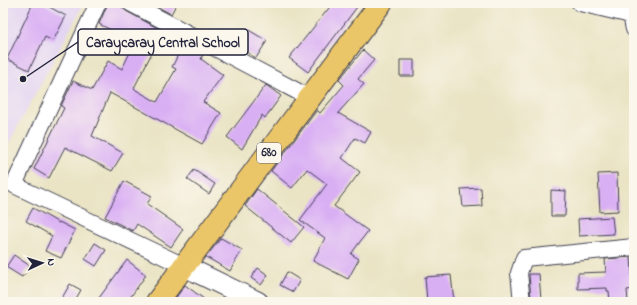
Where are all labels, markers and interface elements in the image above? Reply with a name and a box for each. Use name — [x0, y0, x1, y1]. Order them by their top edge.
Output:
callout: Caraycaray Central School — [78, 29, 248, 55]
text: Caraycaray Central School — [86, 33, 241, 56]
road number: 680 — [257, 143, 281, 163]
north arrow — [22, 243, 62, 283]
text: N — [43, 258, 59, 267]

